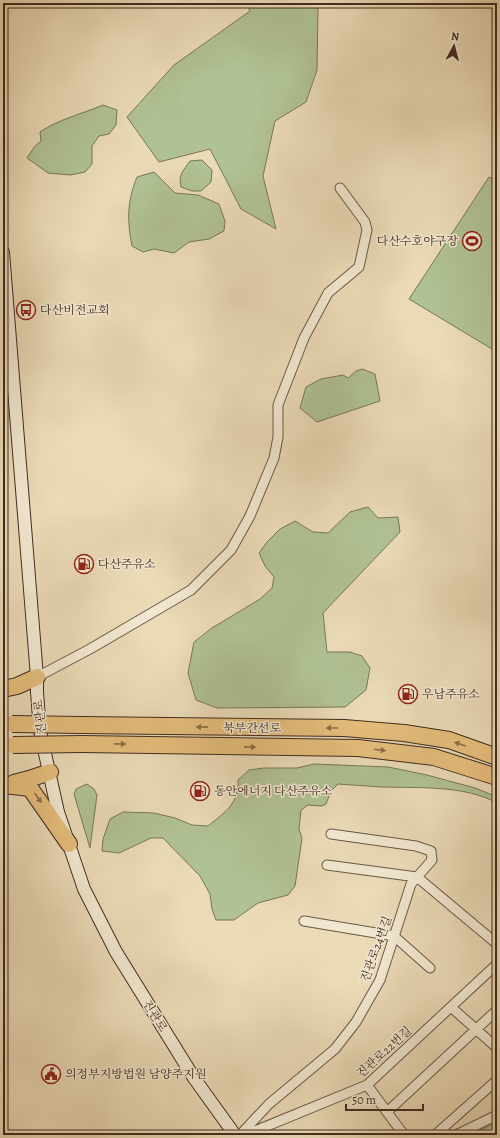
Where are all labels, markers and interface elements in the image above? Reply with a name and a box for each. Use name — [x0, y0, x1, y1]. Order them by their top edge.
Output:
north arrow — [434, 26, 474, 66]
text: N — [450, 29, 460, 45]
sports icon: 다산수호야구장 — [461, 230, 483, 252]
place label: 다산수호야구장 — [377, 233, 458, 249]
bus stop icon: 다산비전교회 — [15, 299, 37, 321]
place label: 다산비전교회 — [40, 302, 110, 318]
fuel station icon: 다산주유소 — [73, 553, 95, 575]
place label: 다산주유소 — [98, 556, 156, 572]
fuel station icon: 우남주유소 — [397, 683, 419, 705]
place label: 우남주유소 — [422, 686, 480, 702]
street label: 진관로 — [30, 698, 50, 735]
street label: 북부간선로 — [223, 720, 281, 736]
one-way arrow — [195, 724, 208, 730]
one-way arrow — [325, 725, 338, 731]
one-way arrow — [454, 740, 466, 746]
one-way arrow — [114, 741, 126, 748]
one-way arrow — [244, 743, 256, 750]
one-way arrow — [374, 747, 386, 754]
fuel station icon: 동안에너지 다산주유소 — [189, 780, 211, 802]
place label: 동안에너지 다산주유소 — [214, 783, 333, 799]
one-way arrow — [34, 793, 42, 803]
street label: 진관로24번길 — [357, 914, 395, 984]
street label: 진관로 — [139, 997, 171, 1035]
street label: 진관로22번길 — [353, 1023, 415, 1081]
public building icon: 의정부지방법원 남양주지원 — [40, 1063, 62, 1085]
place label: 의정부지방법원 남양주지원 — [65, 1066, 206, 1082]
scale bar — [346, 1086, 423, 1112]
text: 50 m — [352, 1092, 376, 1108]

